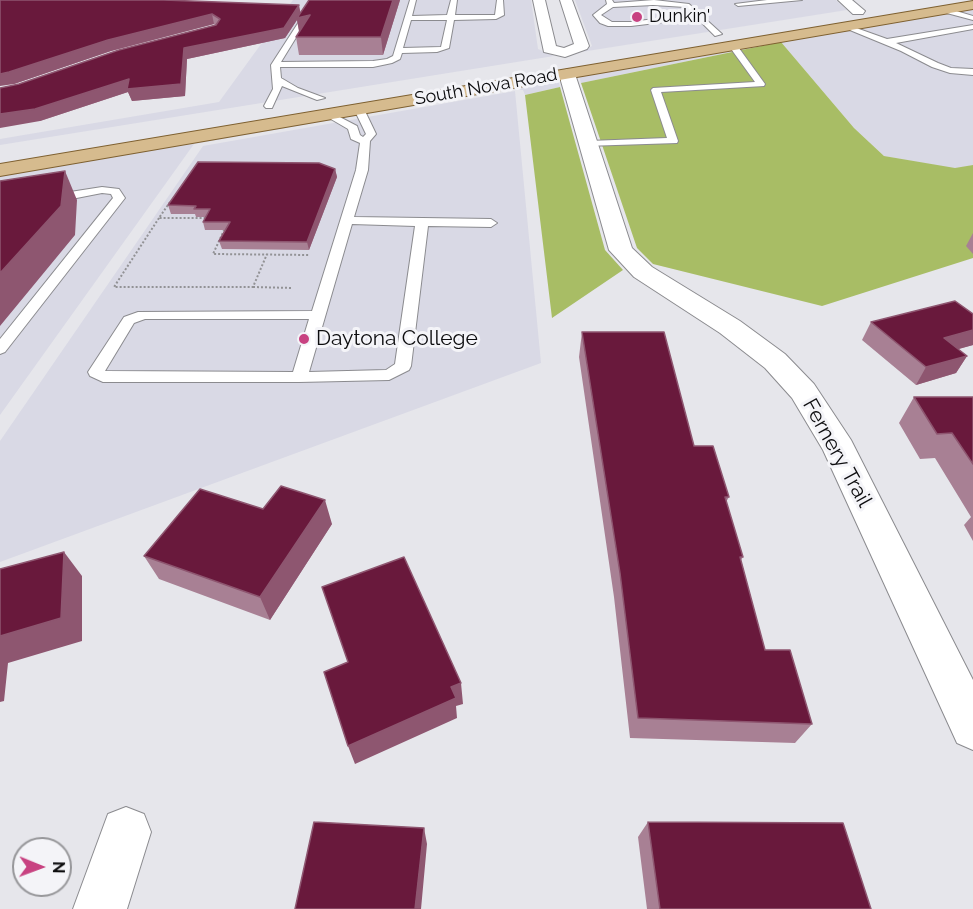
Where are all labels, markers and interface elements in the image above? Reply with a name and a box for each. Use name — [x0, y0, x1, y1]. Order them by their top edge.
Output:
place label: Dunkin' — [649, 6, 710, 28]
marker: Dunkin' — [630, 10, 644, 24]
street label: South Nova Road — [413, 64, 559, 110]
place label: Daytona College — [316, 326, 478, 352]
marker: Daytona College — [297, 332, 311, 346]
street label: Fernery Trail — [797, 394, 877, 512]
north arrow — [12, 837, 72, 897]
text: N — [49, 861, 68, 874]

